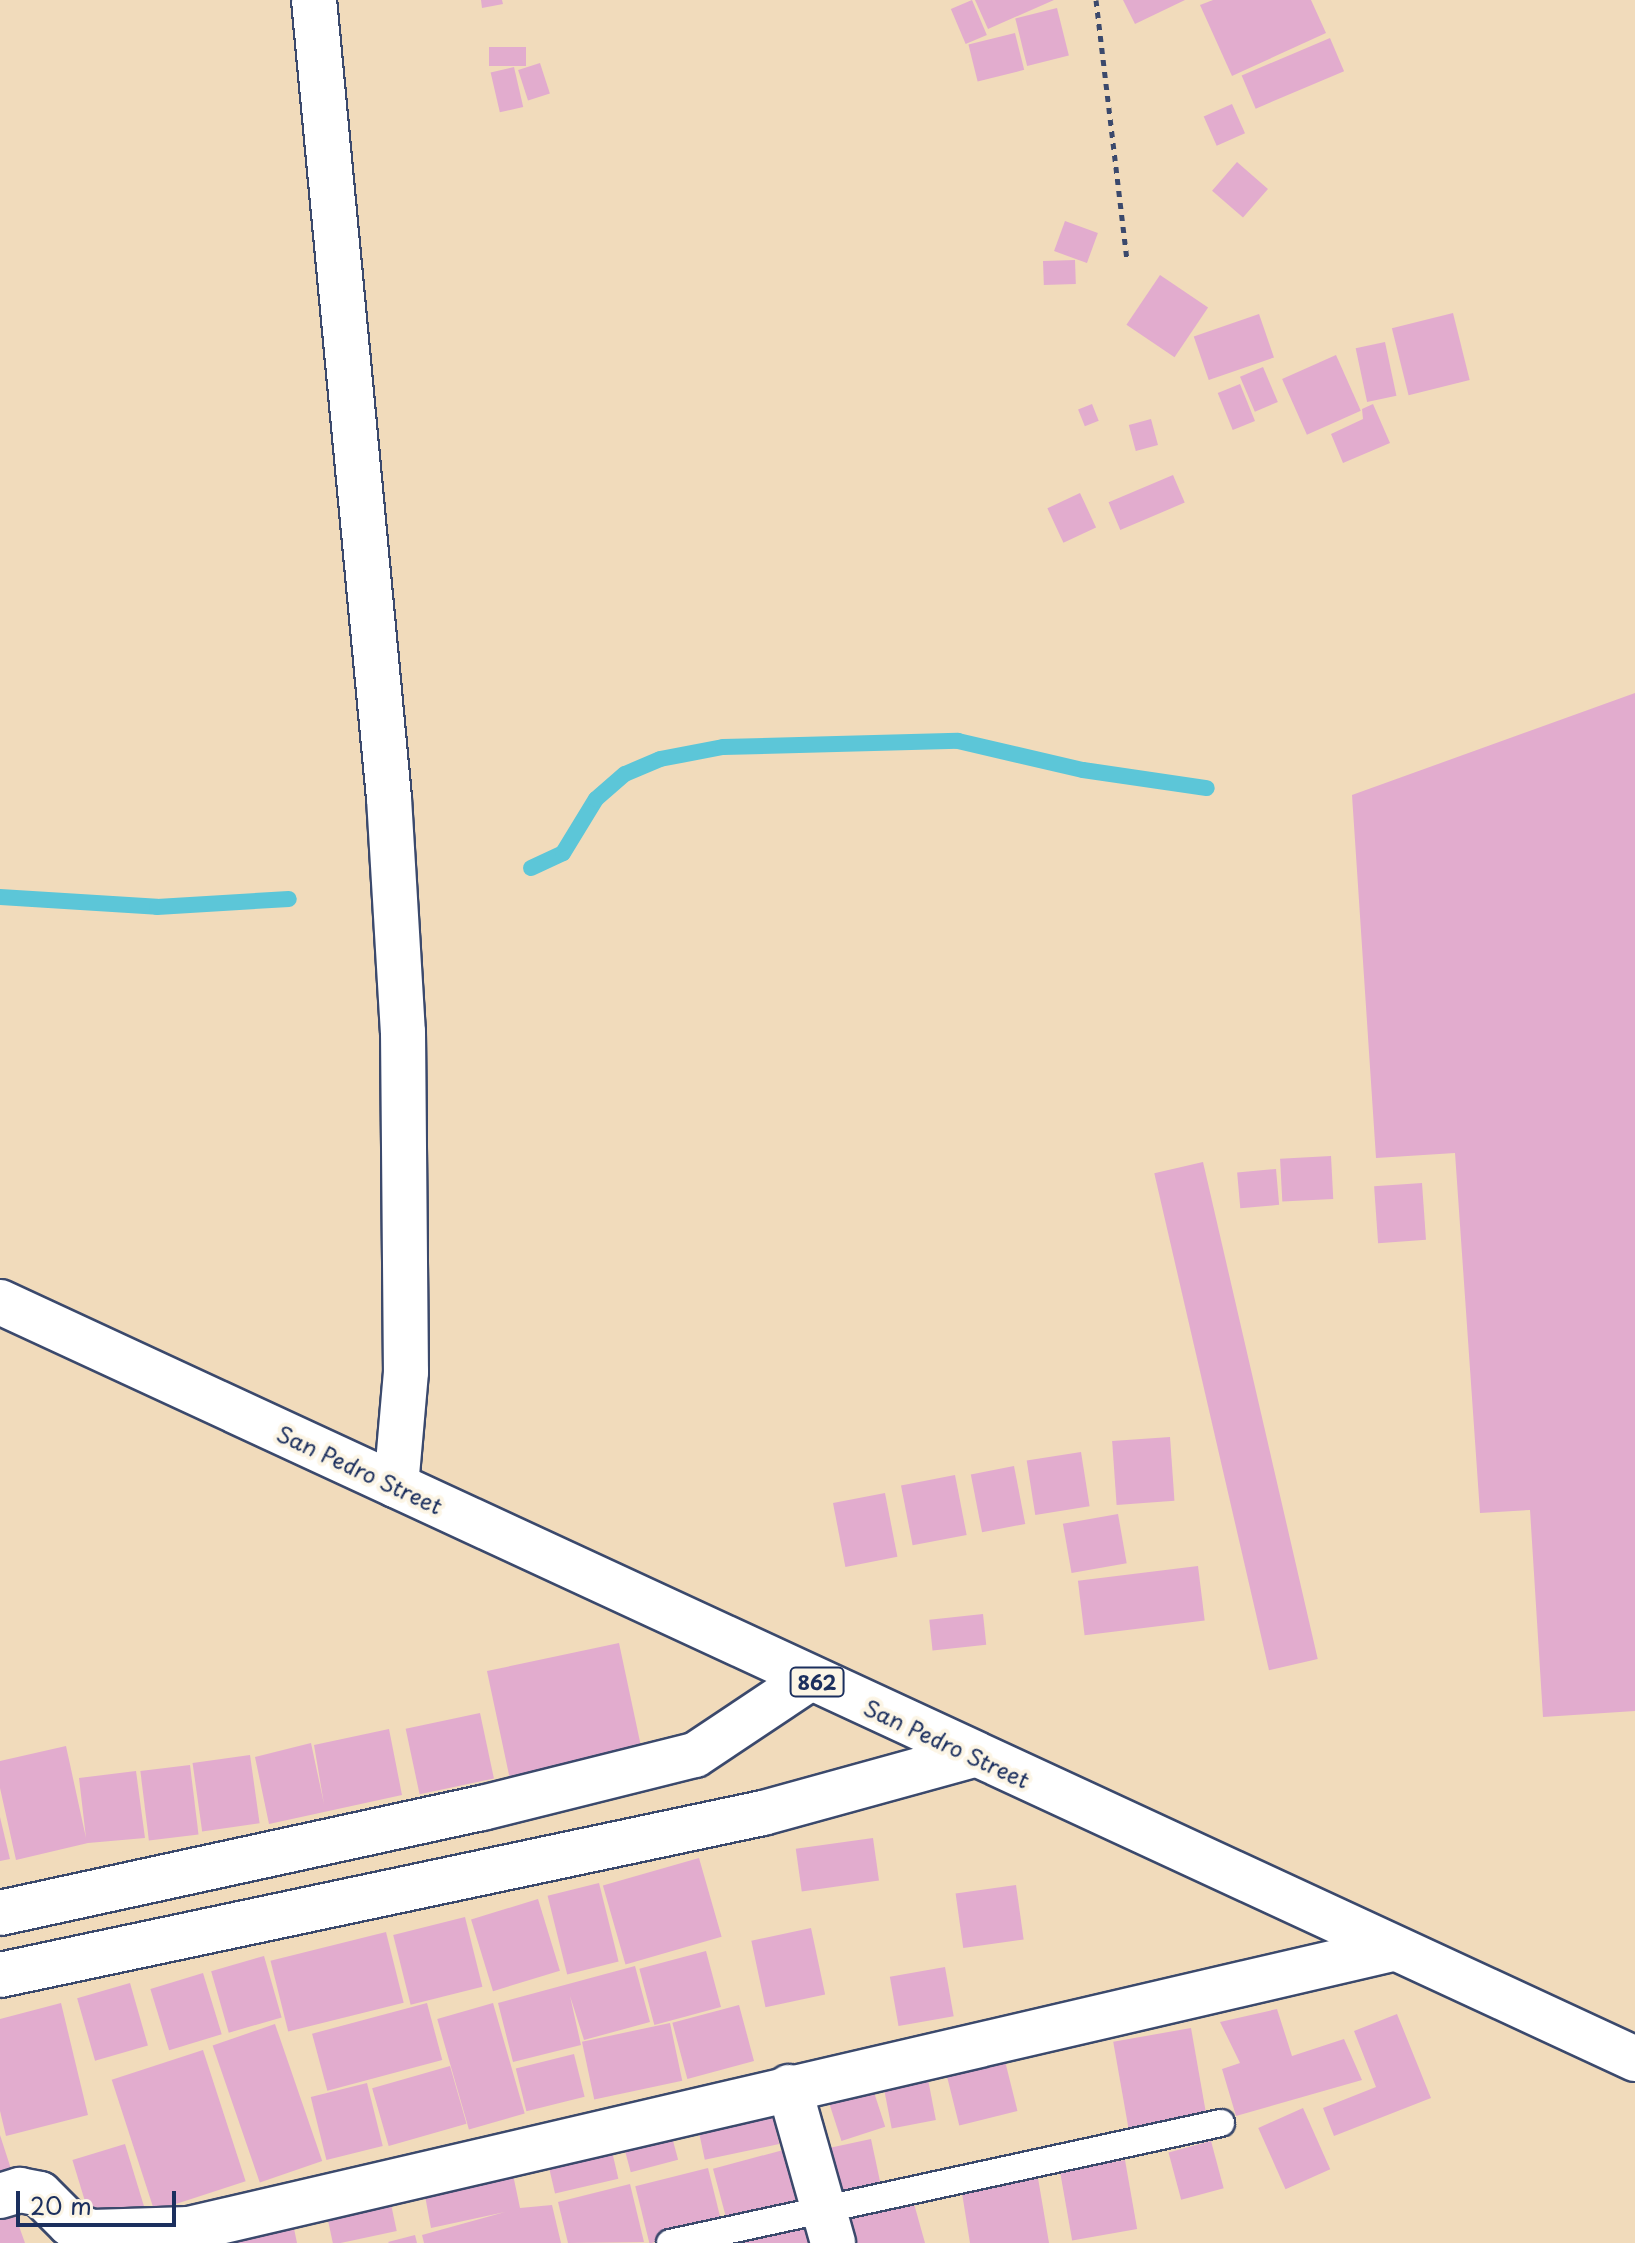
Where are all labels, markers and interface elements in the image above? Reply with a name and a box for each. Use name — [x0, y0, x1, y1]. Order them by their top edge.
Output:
street label: San Pedro Street — [273, 1419, 447, 1519]
road number: 862 — [789, 1666, 845, 1698]
street label: San Pedro Street — [860, 1693, 1034, 1793]
scale bar — [20, 2175, 180, 2225]
text: 20 m — [30, 2187, 92, 2223]

